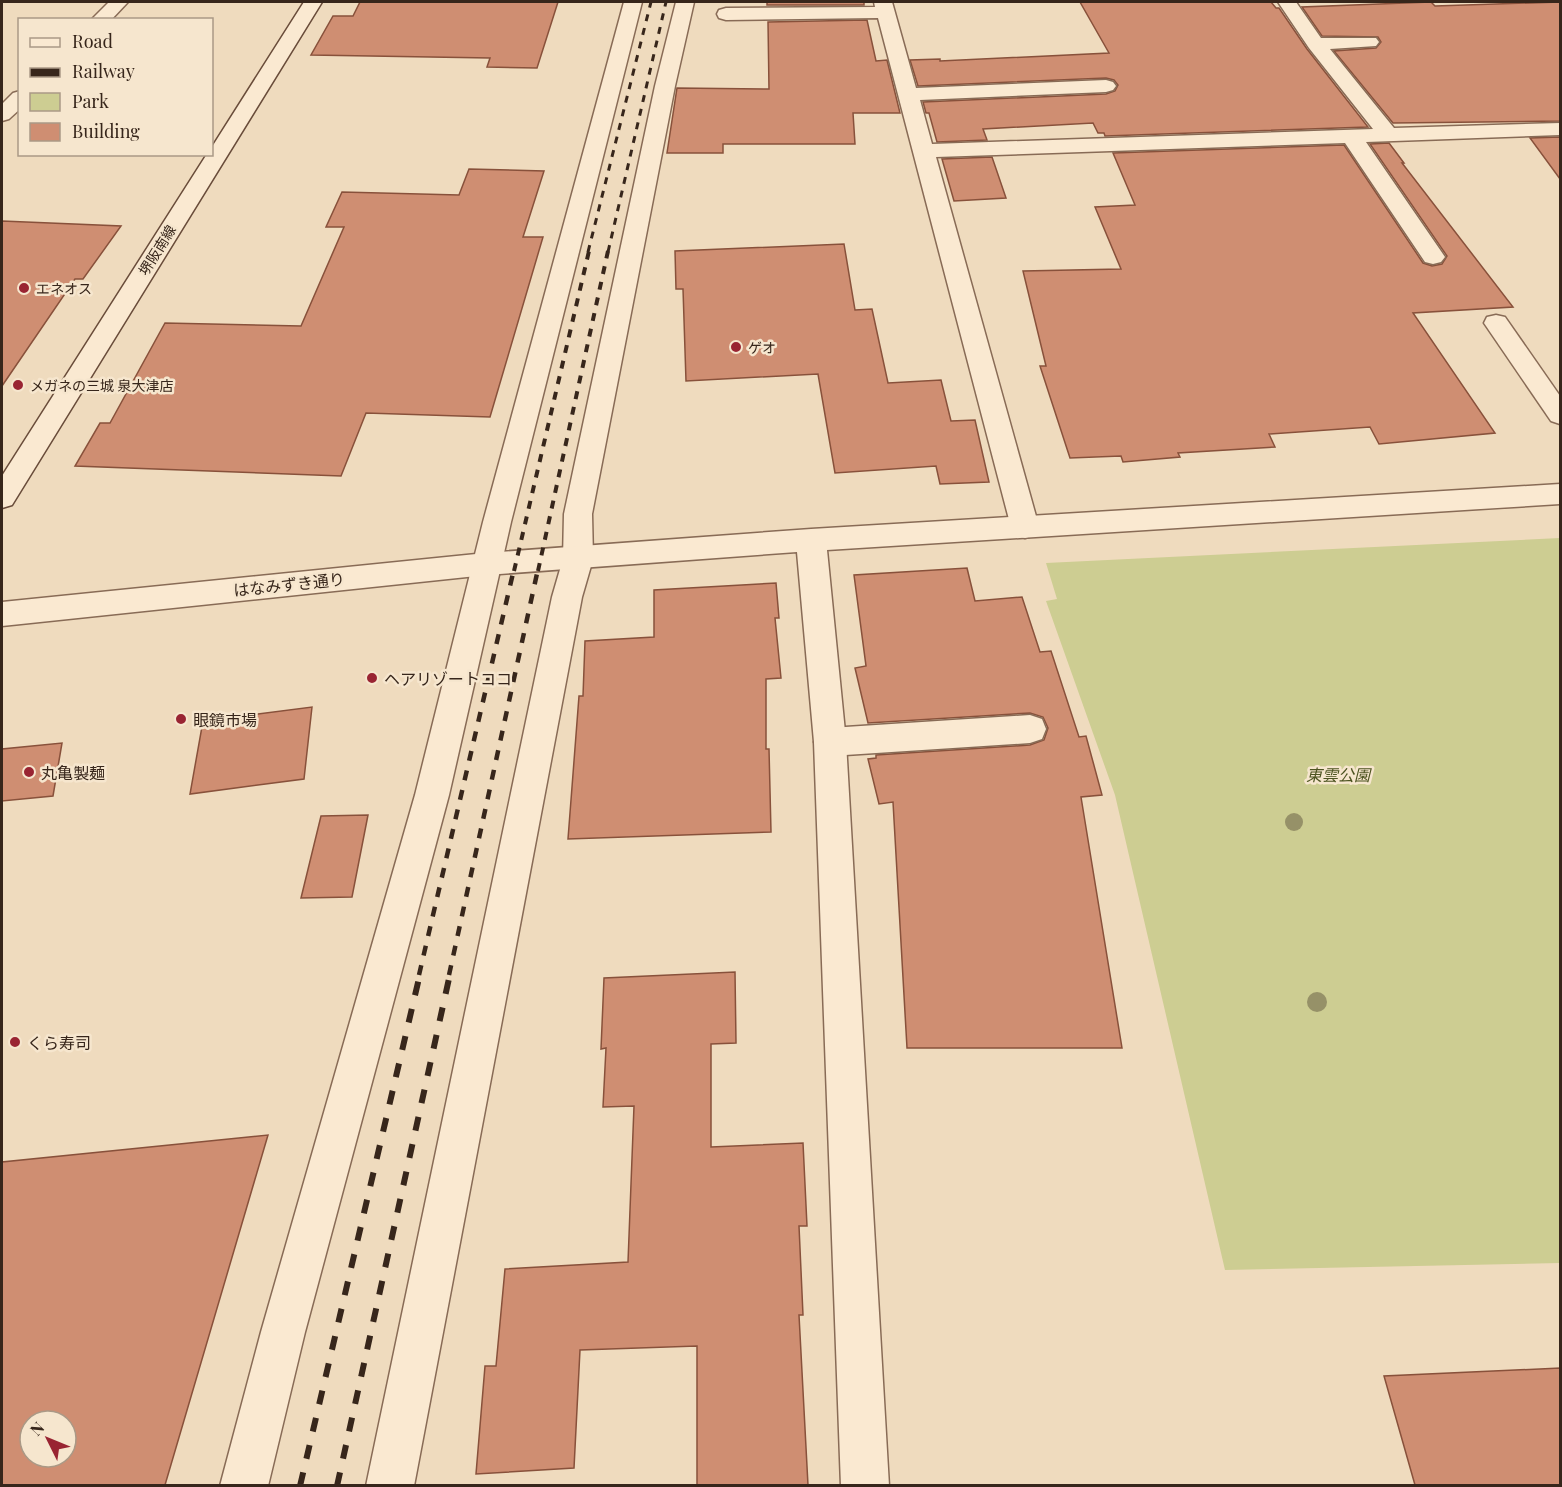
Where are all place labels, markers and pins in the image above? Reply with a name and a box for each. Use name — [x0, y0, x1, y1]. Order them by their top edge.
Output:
place label: エネオス — [36, 279, 92, 298]
marker: エネオス — [17, 281, 31, 295]
place label: ゲオ — [748, 338, 776, 357]
marker: ゲオ — [729, 340, 743, 354]
place label: メガネの三城 泉大津店 — [30, 376, 174, 395]
marker: メガネの三城 泉大津店 — [11, 378, 25, 392]
place label: ヘアリゾートココ — [384, 668, 512, 689]
marker: ヘアリゾートココ — [365, 671, 379, 685]
place label: 眼鏡市場 — [193, 709, 257, 730]
marker: 眼鏡市場 — [174, 712, 188, 726]
place label: 丸亀製麺 — [41, 762, 105, 783]
marker: 丸亀製麺 — [22, 765, 36, 779]
place label: くら寿司 — [27, 1032, 91, 1053]
marker: くら寿司 — [8, 1035, 22, 1049]

